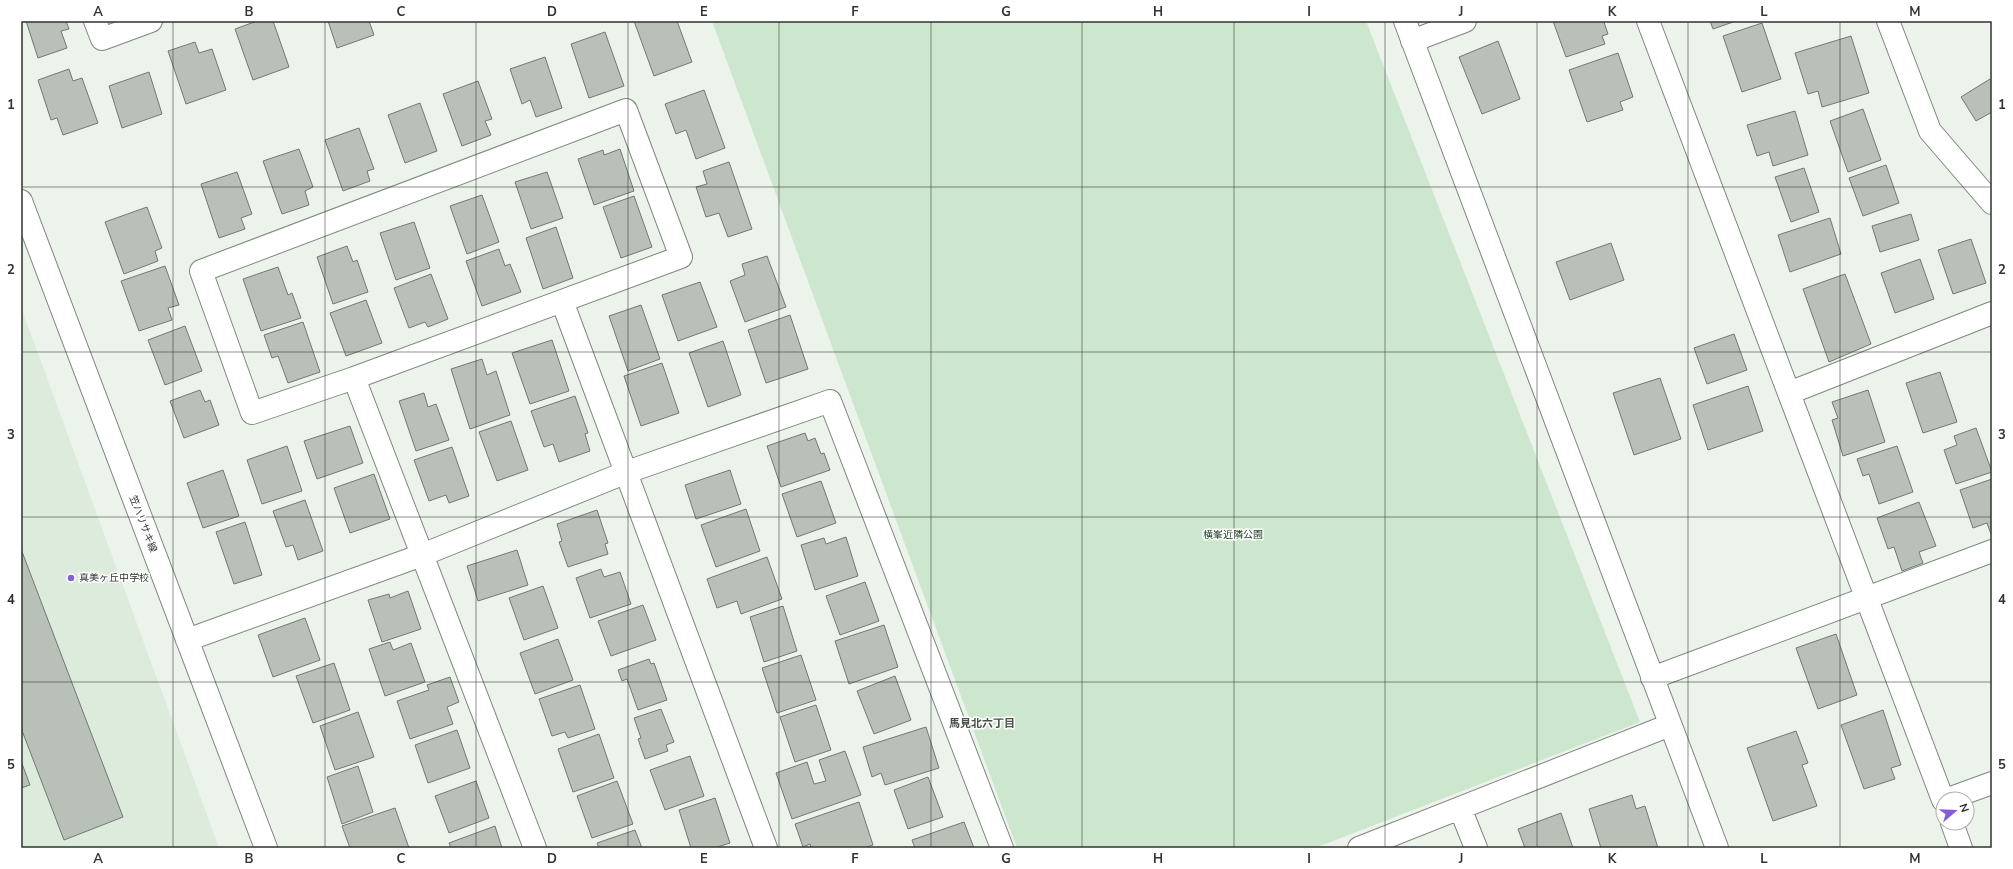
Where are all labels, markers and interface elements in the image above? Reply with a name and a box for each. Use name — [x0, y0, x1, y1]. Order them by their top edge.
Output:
text: A — [93, 3, 103, 21]
text: B — [245, 3, 254, 21]
text: C — [397, 3, 406, 21]
text: D — [547, 3, 557, 21]
text: E — [700, 3, 708, 21]
text: F — [851, 3, 859, 21]
text: G — [1001, 3, 1011, 21]
text: H — [1153, 3, 1163, 21]
text: I — [1307, 3, 1311, 21]
text: J — [1458, 3, 1463, 21]
text: K — [1608, 3, 1617, 21]
text: L — [1760, 3, 1768, 21]
text: M — [1909, 3, 1921, 21]
text: 1 — [7, 96, 15, 114]
text: 1 — [1998, 96, 2006, 114]
text: 2 — [7, 261, 15, 279]
text: 2 — [1998, 261, 2006, 279]
text: 3 — [7, 426, 15, 444]
text: 3 — [1998, 426, 2006, 444]
street label: 笠ハリサキ線 — [126, 493, 160, 555]
park label: 横峯近隣公園 — [1203, 528, 1263, 542]
place label: 真美ヶ丘中学校 — [79, 571, 149, 585]
marker: 真美ヶ丘中学校 — [66, 573, 76, 583]
text: 4 — [7, 591, 15, 609]
text: 4 — [1998, 591, 2006, 609]
district label: 馬見北六丁目 — [949, 716, 1015, 731]
text: 5 — [7, 756, 15, 774]
text: 5 — [1998, 756, 2006, 774]
north arrow — [1935, 791, 1975, 831]
text: N — [1956, 802, 1972, 814]
text: A — [93, 850, 103, 868]
text: B — [245, 850, 254, 868]
text: C — [397, 850, 406, 868]
text: D — [547, 850, 557, 868]
text: E — [700, 850, 708, 868]
text: F — [851, 850, 859, 868]
text: G — [1001, 850, 1011, 868]
text: H — [1153, 850, 1163, 868]
text: I — [1307, 850, 1311, 868]
text: J — [1458, 850, 1463, 868]
text: K — [1608, 850, 1617, 868]
text: L — [1760, 850, 1768, 868]
text: M — [1909, 850, 1921, 868]

